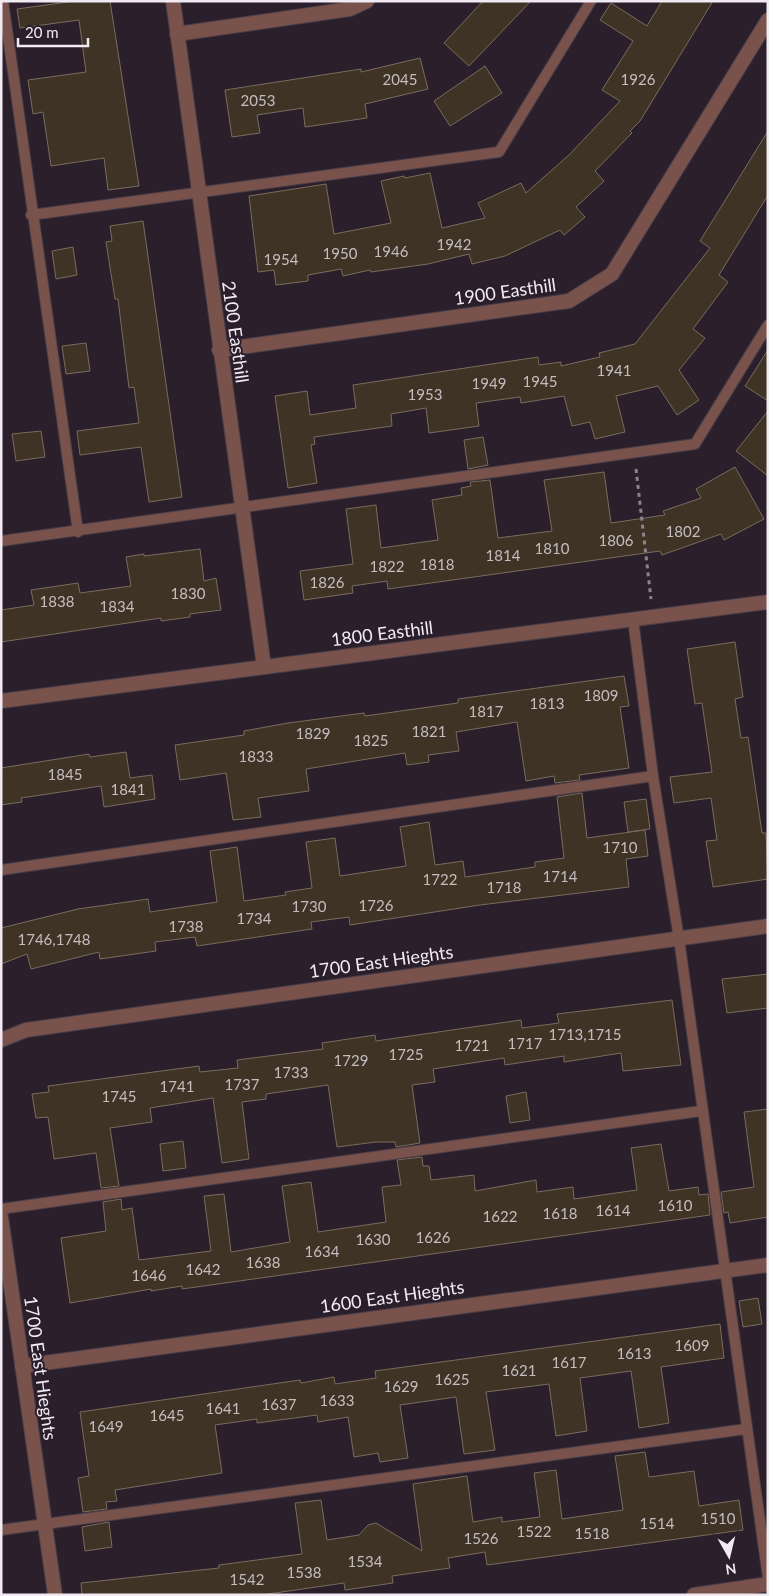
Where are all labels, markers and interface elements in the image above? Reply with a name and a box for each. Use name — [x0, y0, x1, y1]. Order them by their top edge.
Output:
scale bar — [18, 15, 88, 47]
text: 20 m — [25, 23, 59, 41]
house number: 2045 — [383, 70, 417, 88]
house number: 1926 — [621, 70, 656, 88]
house number: 2053 — [241, 91, 275, 109]
house number: 1942 — [437, 235, 471, 253]
house number: 1946 — [374, 242, 409, 260]
house number: 1950 — [323, 244, 358, 262]
house number: 1954 — [264, 250, 299, 268]
street label: 1900 Easthill — [453, 273, 557, 309]
street label: 2100 Easthill — [218, 280, 254, 384]
house number: 1941 — [597, 361, 631, 379]
house number: 1945 — [523, 372, 557, 390]
house number: 1949 — [472, 374, 506, 392]
house number: 1953 — [408, 385, 442, 403]
house number: 1802 — [666, 522, 700, 540]
house number: 1806 — [599, 531, 634, 549]
house number: 1810 — [535, 539, 570, 557]
house number: 1814 — [486, 546, 521, 564]
house number: 1818 — [420, 555, 454, 573]
house number: 1822 — [370, 557, 404, 575]
house number: 1826 — [310, 573, 345, 591]
house number: 1830 — [171, 584, 206, 602]
house number: 1838 — [40, 592, 74, 610]
house number: 1834 — [100, 597, 135, 615]
street label: 1800 Easthill — [330, 616, 434, 650]
house number: 1809 — [584, 686, 618, 704]
house number: 1813 — [530, 694, 564, 712]
house number: 1817 — [469, 702, 504, 720]
house number: 1821 — [412, 722, 446, 740]
house number: 1829 — [296, 724, 330, 742]
house number: 1825 — [354, 731, 388, 749]
house number: 1833 — [239, 747, 273, 765]
house number: 1845 — [48, 765, 82, 783]
house number: 1841 — [111, 780, 145, 798]
house number: 1710 — [603, 838, 638, 856]
house number: 1714 — [543, 867, 578, 885]
house number: 1722 — [423, 870, 457, 888]
house number: 1718 — [487, 878, 521, 896]
house number: 1726 — [359, 896, 394, 914]
house number: 1730 — [292, 897, 327, 915]
house number: 1734 — [237, 909, 272, 927]
house number: 1738 — [169, 917, 203, 935]
house number: 1746,1748 — [17, 930, 91, 948]
street label: 1700 East Hieghts — [307, 940, 455, 982]
house number: 1713,1715 — [548, 1025, 622, 1043]
house number: 1717 — [508, 1034, 543, 1052]
house number: 1721 — [455, 1036, 489, 1054]
house number: 1725 — [389, 1045, 423, 1063]
house number: 1729 — [334, 1051, 368, 1069]
house number: 1733 — [274, 1063, 308, 1081]
house number: 1737 — [225, 1075, 260, 1093]
house number: 1741 — [160, 1077, 194, 1095]
house number: 1745 — [102, 1087, 136, 1105]
house number: 1610 — [658, 1196, 693, 1214]
house number: 1614 — [596, 1201, 631, 1219]
house number: 1618 — [543, 1204, 577, 1222]
house number: 1622 — [483, 1207, 517, 1225]
house number: 1626 — [416, 1228, 451, 1246]
house number: 1630 — [356, 1230, 391, 1248]
house number: 1634 — [305, 1242, 340, 1260]
house number: 1638 — [246, 1253, 280, 1271]
house number: 1642 — [186, 1260, 220, 1278]
house number: 1646 — [132, 1266, 167, 1284]
street label: 1600 East Hieghts — [318, 1275, 466, 1317]
street label: 1700 East Hieghts — [20, 1294, 62, 1442]
house number: 1609 — [675, 1336, 709, 1354]
house number: 1613 — [617, 1344, 651, 1362]
house number: 1617 — [552, 1353, 587, 1371]
house number: 1621 — [502, 1361, 536, 1379]
house number: 1625 — [435, 1370, 469, 1388]
house number: 1629 — [384, 1377, 418, 1395]
house number: 1633 — [320, 1391, 354, 1409]
house number: 1637 — [262, 1395, 297, 1413]
house number: 1641 — [206, 1399, 240, 1417]
house number: 1645 — [150, 1406, 184, 1424]
house number: 1649 — [89, 1417, 123, 1435]
house number: 1510 — [701, 1509, 736, 1527]
house number: 1514 — [640, 1514, 675, 1532]
house number: 1522 — [517, 1522, 551, 1540]
house number: 1518 — [575, 1524, 609, 1542]
house number: 1526 — [464, 1529, 499, 1547]
north arrow — [704, 1531, 754, 1581]
house number: 1534 — [348, 1552, 383, 1570]
text: N — [724, 1560, 737, 1579]
house number: 1538 — [287, 1563, 321, 1581]
house number: 1542 — [230, 1570, 264, 1588]

